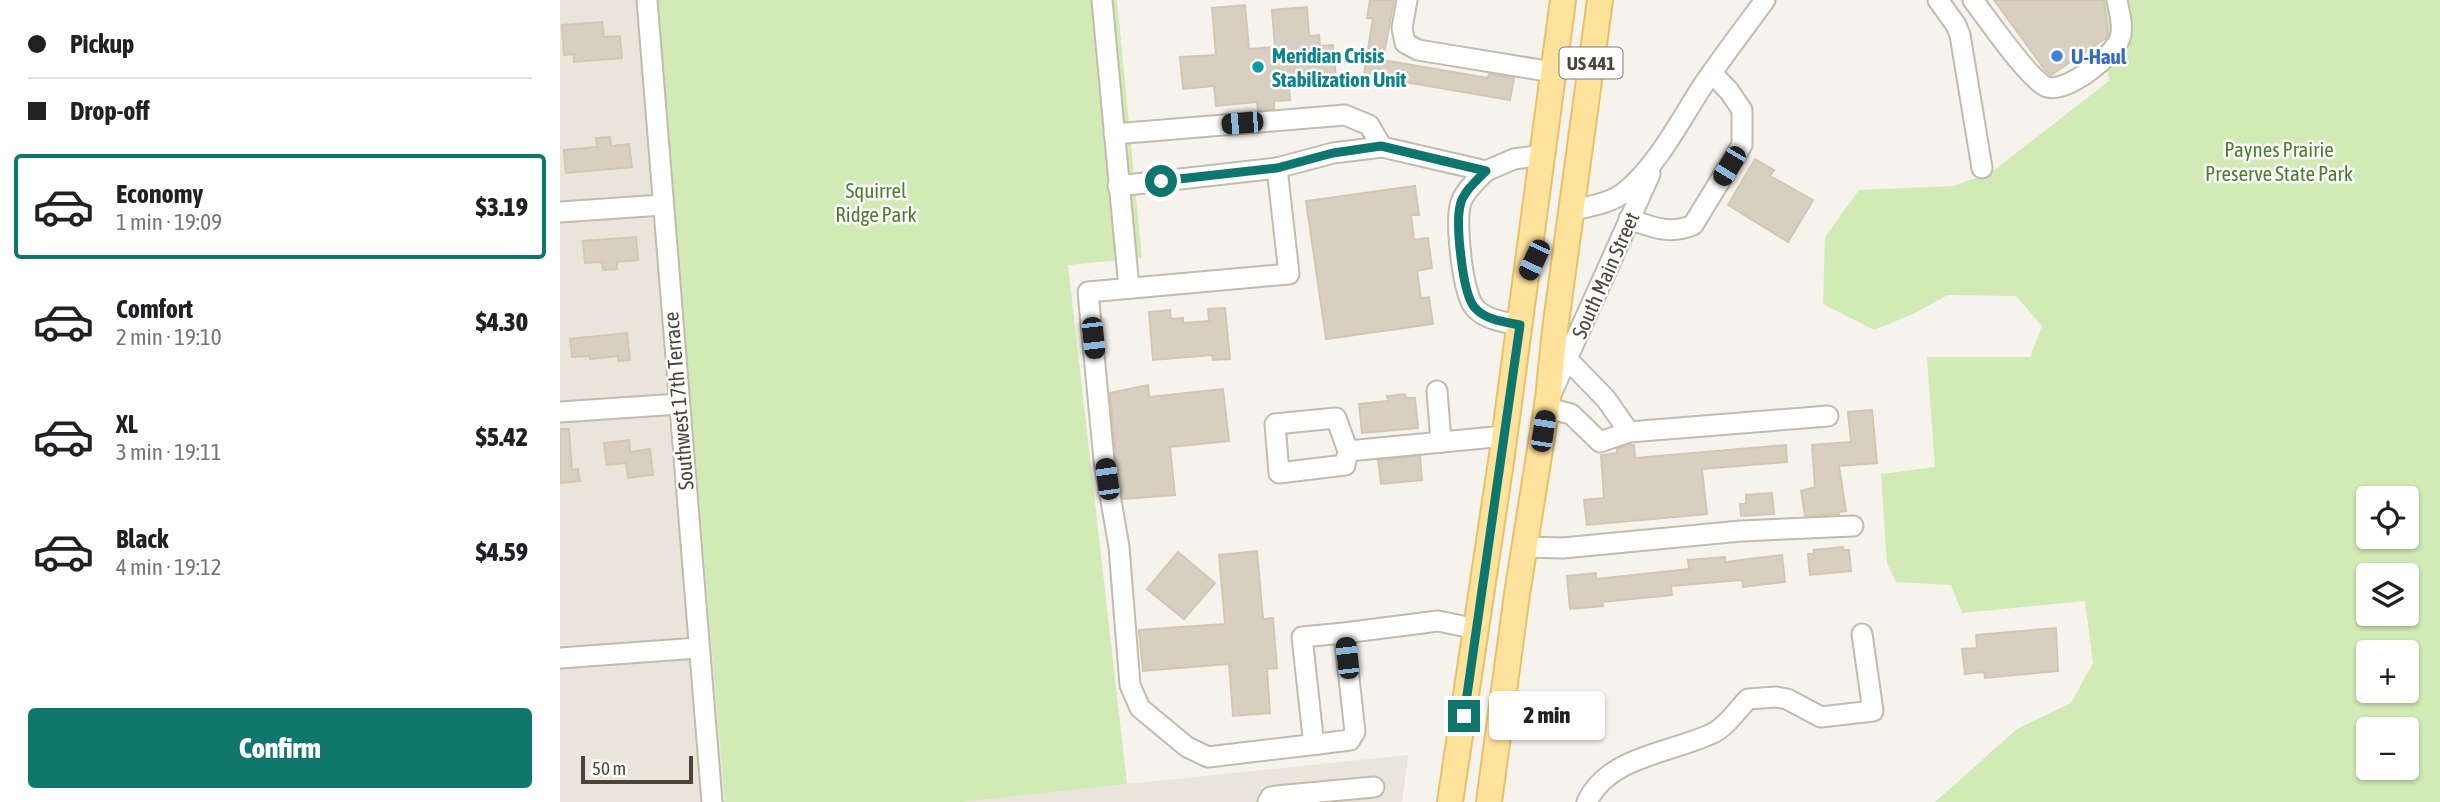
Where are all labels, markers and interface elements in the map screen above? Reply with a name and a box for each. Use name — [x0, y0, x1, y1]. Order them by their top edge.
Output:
text: Pickup — [70, 29, 134, 59]
place label: Meridian Crisis Stabilization Unit — [1272, 43, 1406, 91]
place label: U-Haul — [2071, 44, 2127, 68]
road number: US 441 — [1560, 48, 1622, 78]
marker: U-Haul — [2049, 48, 2065, 64]
marker: Meridian Crisis Stabilization Unit — [1250, 59, 1266, 75]
text: Drop-off — [70, 96, 150, 126]
car — [1221, 111, 1264, 135]
park label: Paynes Prairie Preserve State Park — [2205, 137, 2353, 185]
car — [1710, 143, 1749, 189]
route start — [1145, 165, 1177, 197]
icon: car — [32, 175, 95, 238]
park label: Squirrel Ridge Park — [835, 178, 917, 226]
text: Economy — [116, 179, 203, 209]
text: $3.19 — [476, 192, 528, 222]
street label: South Main Street — [1566, 208, 1644, 342]
text: 1 min · 19:09 — [116, 209, 222, 235]
car — [1516, 237, 1553, 283]
icon: car — [32, 290, 95, 353]
text: Comfort — [116, 294, 193, 324]
text: $4.30 — [476, 307, 528, 337]
street label: Southwest 17th Terrace — [658, 311, 698, 491]
car — [1081, 316, 1106, 360]
text: 2 min · 19:10 — [116, 324, 222, 350]
icon: car — [32, 405, 95, 468]
text: XL — [116, 409, 138, 439]
car — [1530, 409, 1557, 453]
text: $5.42 — [476, 422, 528, 452]
text: 3 min · 19:11 — [116, 439, 222, 465]
car — [1094, 457, 1121, 501]
map controls — [2356, 486, 2419, 780]
button: locate — [2356, 486, 2419, 549]
icon: car — [32, 520, 95, 583]
text: Black — [116, 524, 168, 554]
text: $4.59 — [476, 537, 528, 567]
text: 4 min · 19:12 — [116, 554, 222, 580]
button: layers — [2356, 563, 2419, 626]
car — [1335, 636, 1360, 680]
button: + — [2356, 640, 2419, 703]
callout: 2 min — [1488, 692, 1604, 740]
route end — [1448, 700, 1480, 732]
text: 2 min — [1524, 702, 1570, 728]
button: Confirm — [28, 708, 532, 788]
button: − — [2356, 717, 2419, 780]
scale bar — [581, 753, 693, 785]
text: 50 m — [592, 757, 626, 779]

